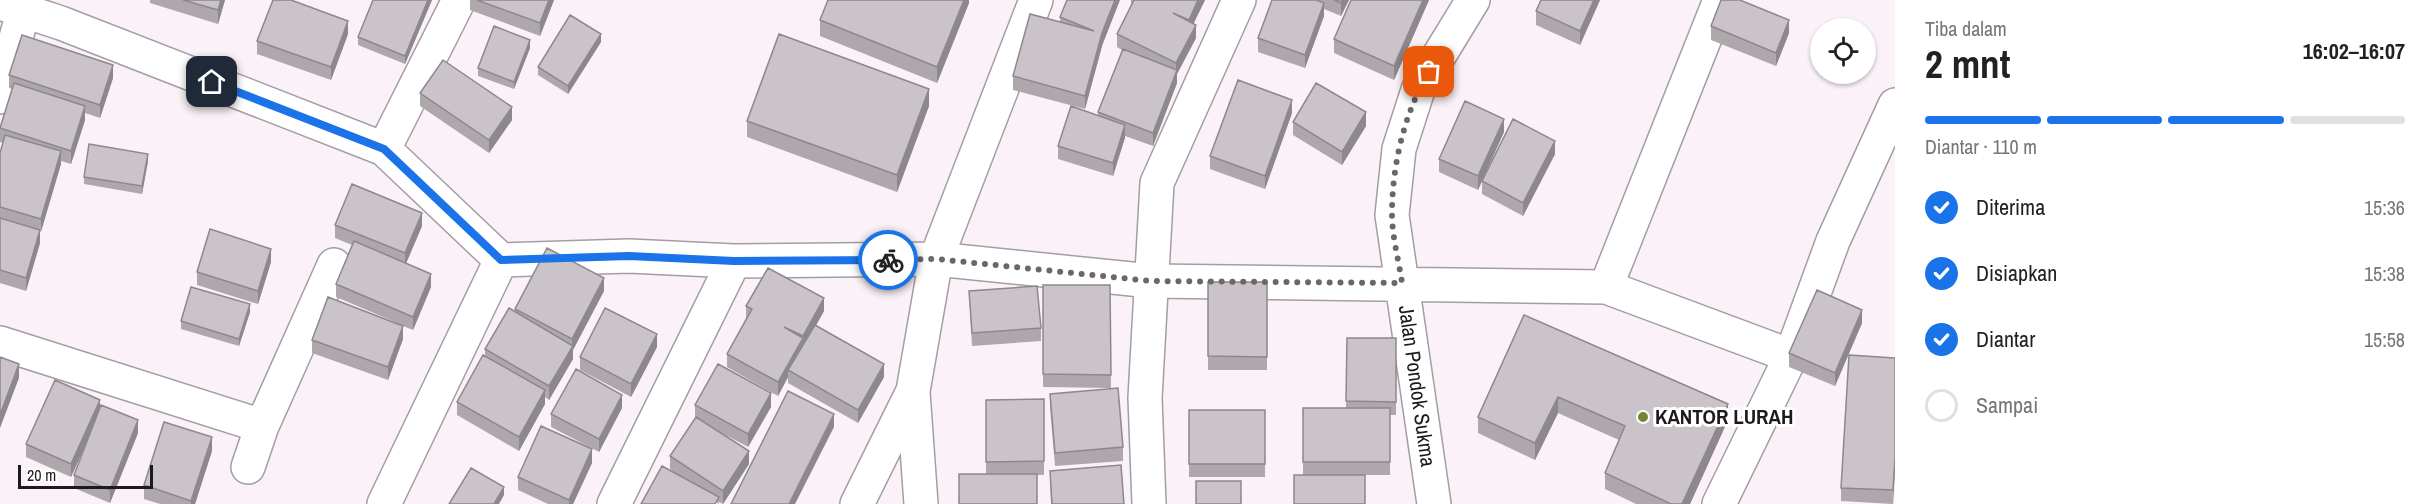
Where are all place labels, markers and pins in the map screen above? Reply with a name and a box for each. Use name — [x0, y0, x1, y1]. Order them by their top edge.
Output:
pin — [1403, 46, 1454, 97]
pin — [186, 56, 237, 107]
place label: KANTOR LURAH — [1655, 402, 1793, 431]
marker: KANTOR LURAH — [1636, 410, 1650, 424]

